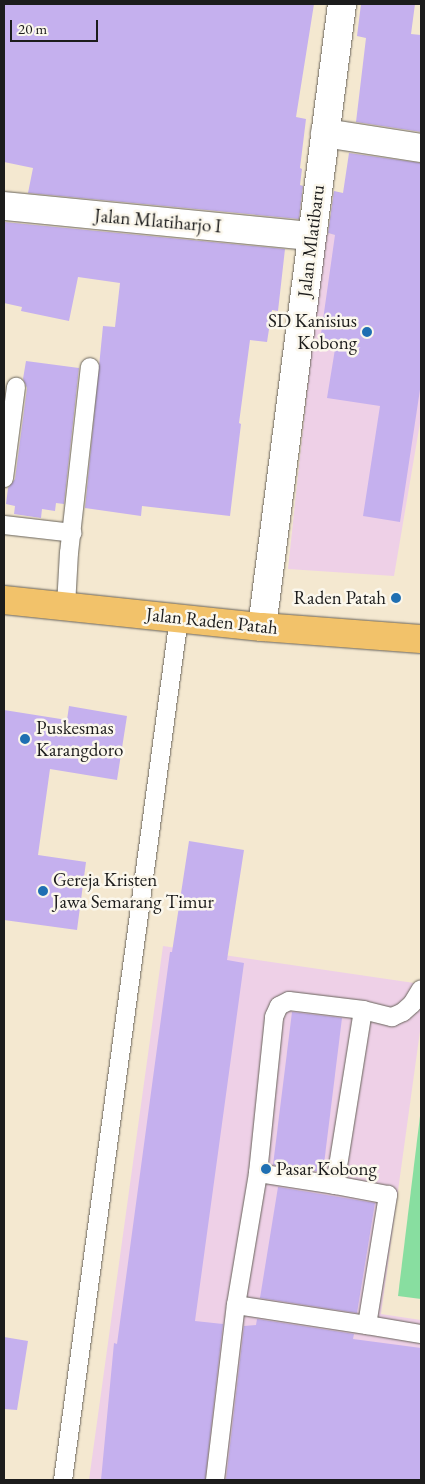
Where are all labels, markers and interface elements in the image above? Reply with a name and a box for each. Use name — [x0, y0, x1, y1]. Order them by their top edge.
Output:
scale bar — [12, 10, 100, 42]
text: 20 m — [18, 19, 47, 38]
street label: Jalan Mlatibaru — [293, 183, 329, 299]
street label: Jalan Mlatiharjo I — [93, 204, 223, 238]
place label: SD Kanisius Kobong — [268, 310, 357, 354]
marker: SD Kanisius Kobong — [361, 326, 373, 338]
place label: Raden Patah — [294, 587, 386, 609]
marker: Raden Patah — [390, 592, 402, 604]
street label: Jalan Raden Patah — [145, 603, 279, 639]
place label: Puskesmas Karangdoro — [36, 717, 124, 761]
marker: Puskesmas Karangdoro — [18, 732, 32, 746]
place label: Gereja Kristen Jawa Semarang Timur — [53, 869, 214, 913]
marker: Gereja Kristen Jawa Semarang Timur — [37, 885, 49, 897]
place label: Pasar Kobong — [276, 1158, 377, 1180]
marker: Pasar Kobong — [260, 1163, 272, 1175]

